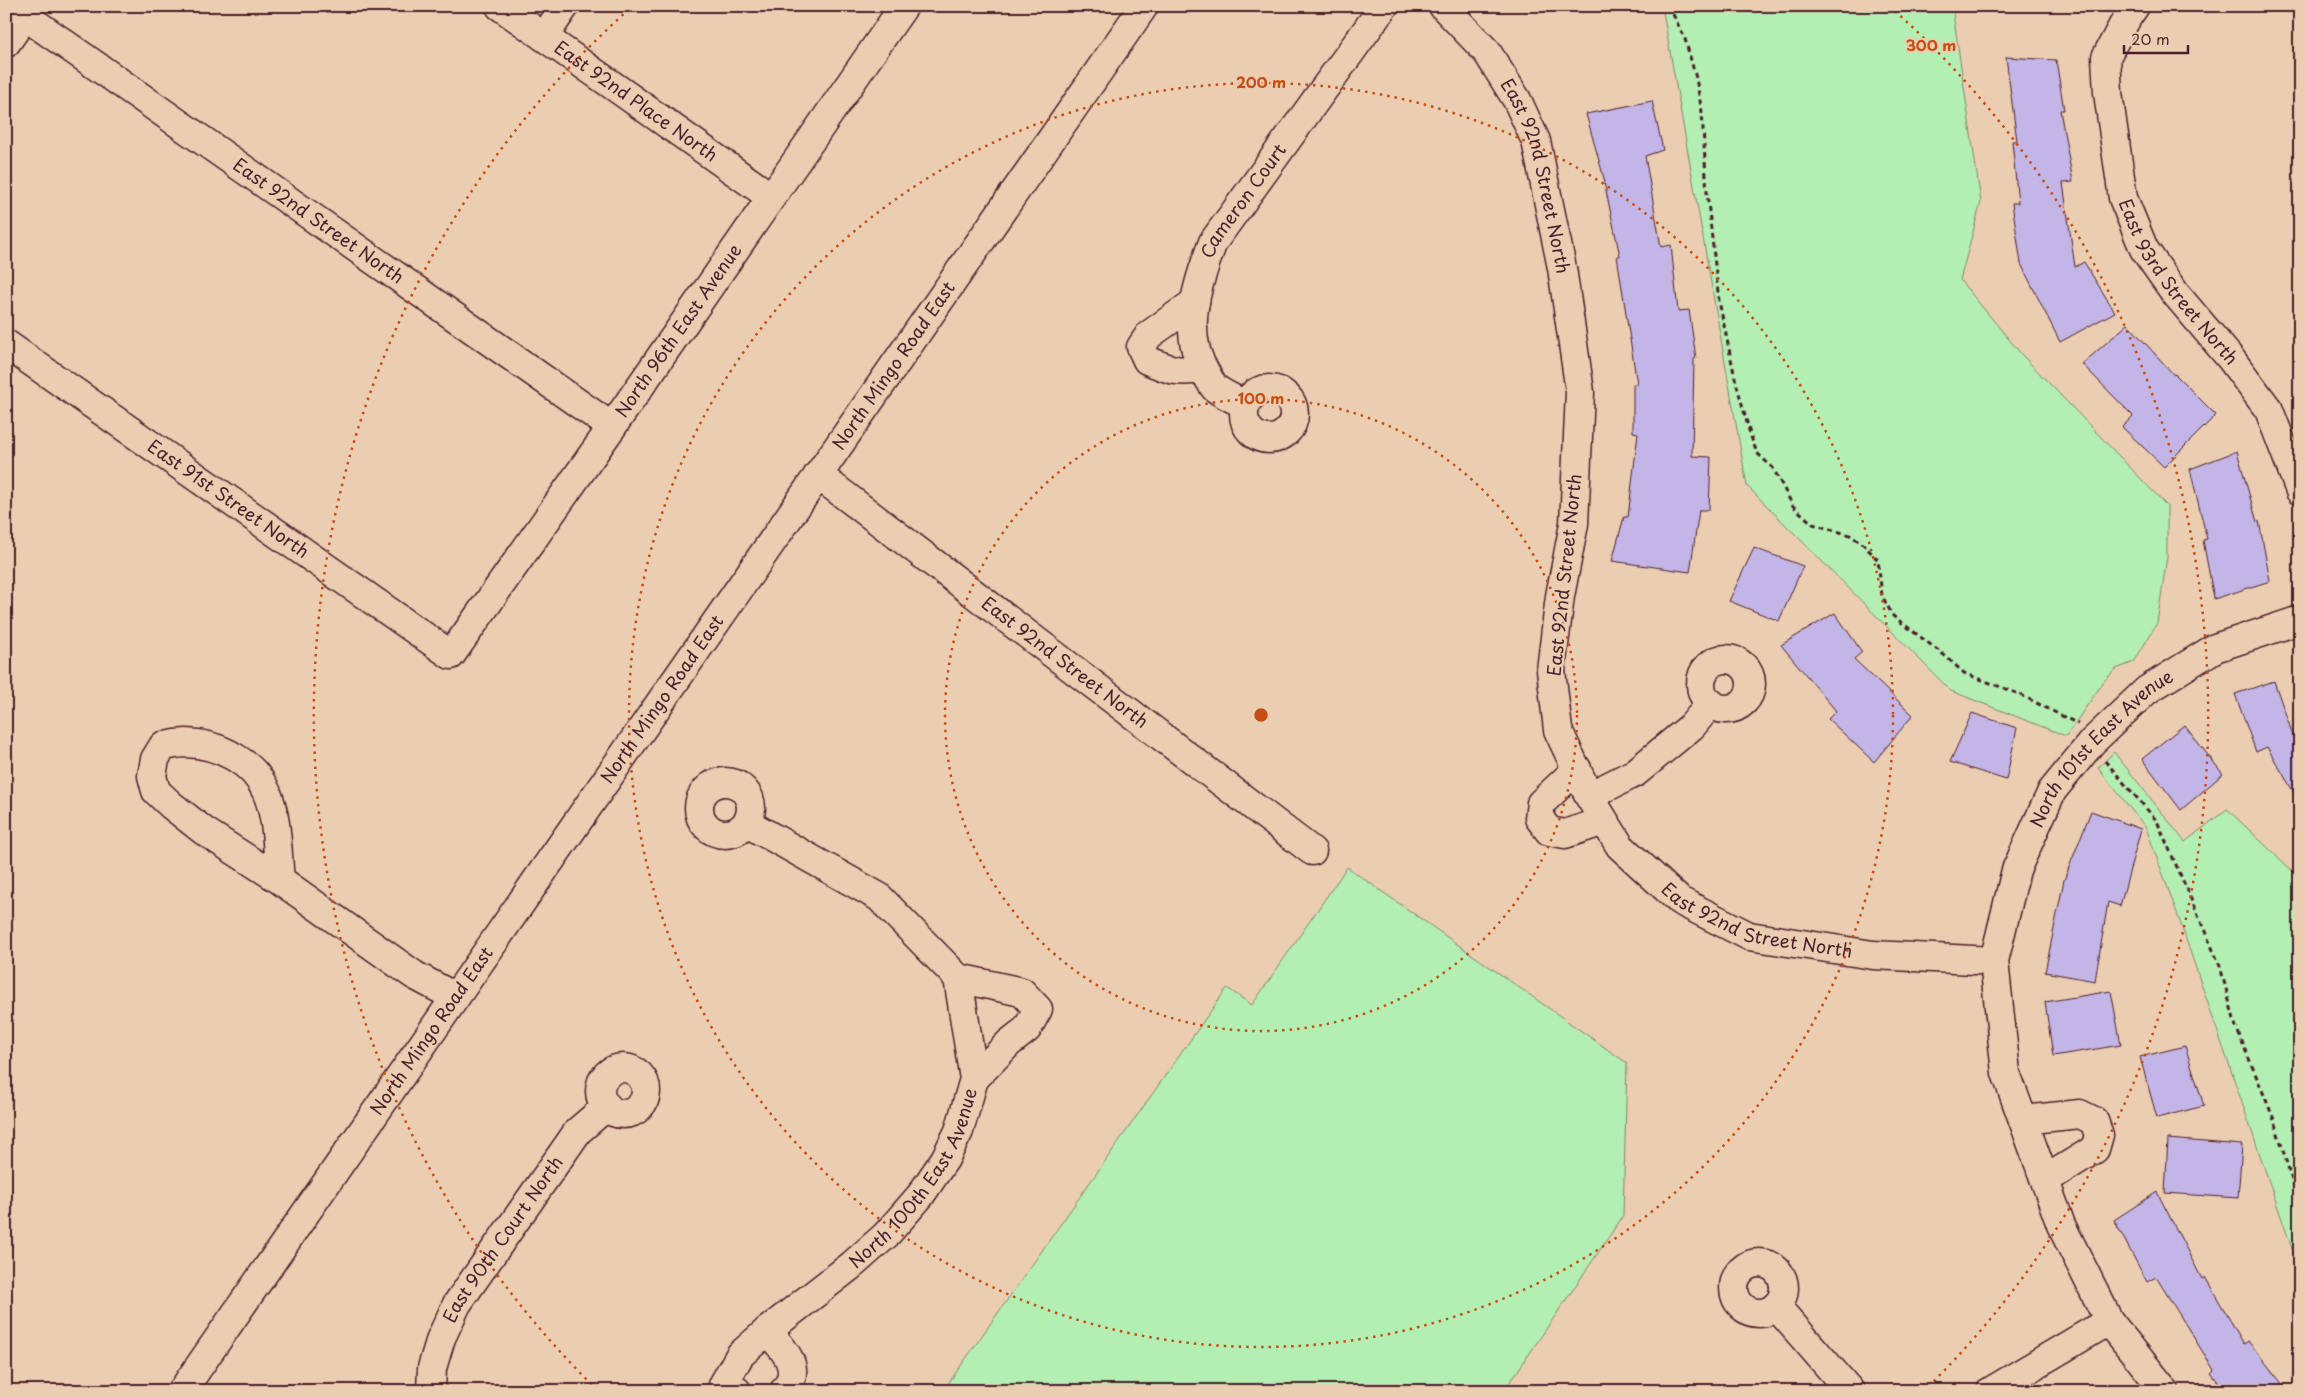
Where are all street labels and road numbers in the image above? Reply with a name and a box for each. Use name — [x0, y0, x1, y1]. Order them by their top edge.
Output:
street label: East 92nd Place North — [549, 33, 724, 167]
street label: East 92nd Street North — [1495, 73, 1578, 275]
street label: Cameron Court — [1193, 138, 1292, 262]
street label: East 92nd Street North — [228, 151, 410, 290]
street label: East 93rd Street North — [2113, 194, 2245, 370]
street label: North 96th East Avenue — [608, 238, 747, 422]
street label: North Mingo Road East — [825, 275, 961, 455]
street label: East 91st Street North — [143, 432, 315, 564]
street label: East 92nd Street North — [1539, 472, 1588, 677]
street label: East 92nd Street North — [976, 589, 1155, 734]
street label: North Mingo Road East — [593, 609, 729, 788]
street label: North 101st East Avenue — [2022, 662, 2178, 832]
street label: East 92nd Street North — [1656, 875, 1854, 964]
street label: North Mingo Road East — [363, 941, 499, 1120]
street label: North 100th East Avenue — [842, 1084, 983, 1274]
street label: East 90th Court North — [435, 1150, 569, 1327]

